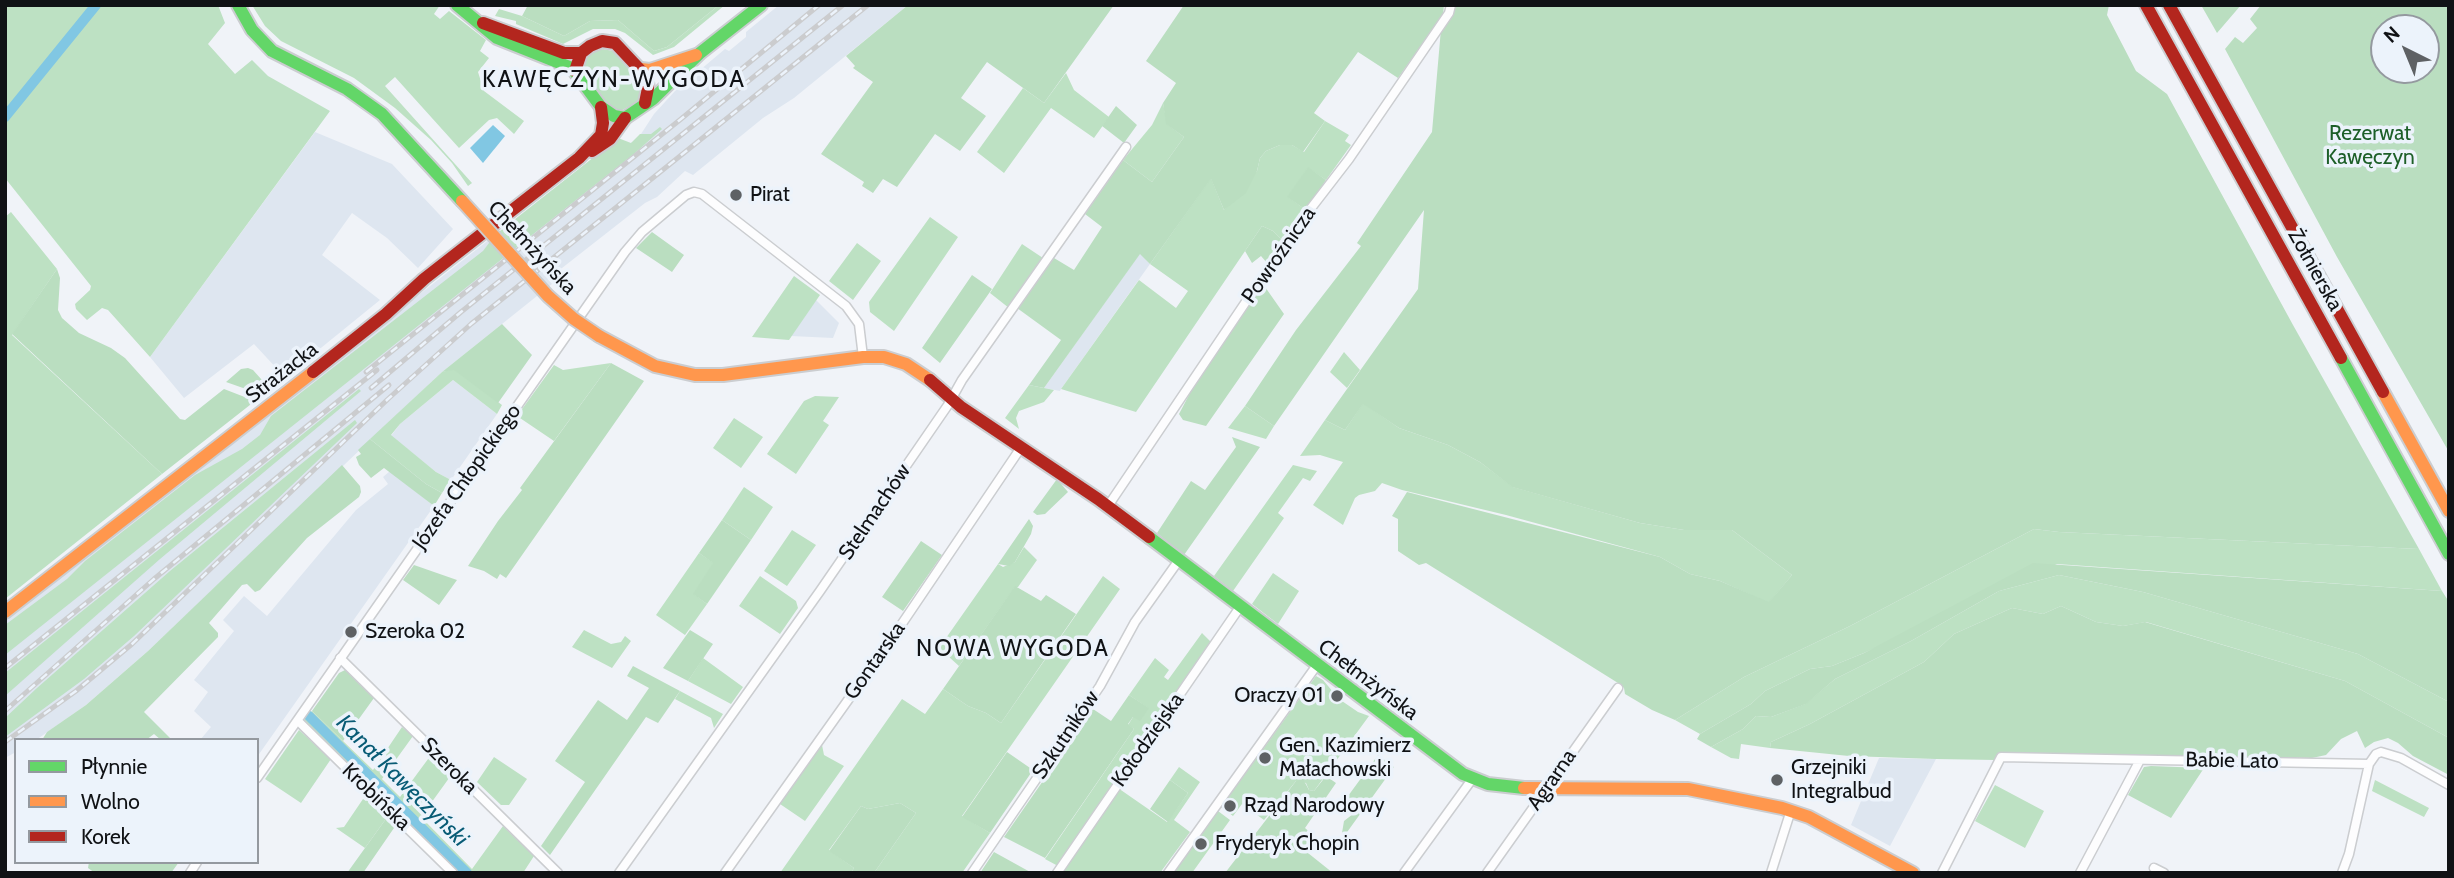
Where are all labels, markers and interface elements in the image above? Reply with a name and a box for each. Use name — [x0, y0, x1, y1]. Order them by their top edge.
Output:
north arrow — [2370, 14, 2440, 84]
text: N — [2379, 22, 2404, 48]
district label: KAWĘCZYN-WYGODA — [484, 66, 744, 94]
park label: Rezerwat Kawęczyn — [2325, 121, 2415, 171]
place label: Pirat — [750, 182, 790, 208]
marker: Pirat — [728, 187, 744, 203]
street label: Chełmżyńska — [482, 196, 582, 300]
street label: Powroźnicza — [1237, 202, 1321, 308]
street label: Żołnierska — [2282, 225, 2348, 315]
street label: Strażacka — [241, 337, 323, 409]
street label: Józefa Chłopickiego — [407, 399, 527, 555]
street label: Stelmachów — [834, 459, 916, 565]
street label: Gontarska — [839, 617, 911, 705]
place label: Szeroka 02 — [365, 619, 465, 645]
marker: Szeroka 02 — [343, 624, 359, 640]
street label: Chełmżyńska — [1313, 634, 1423, 726]
district label: NOWA WYGODA — [917, 635, 1109, 663]
place label: Oraczy 01 — [1234, 683, 1323, 709]
street label: Szkutników — [1027, 686, 1105, 784]
street label: Kołodziejska — [1107, 688, 1189, 792]
marker: Oraczy 01 — [1329, 688, 1345, 704]
water label: Kanał Kawęczyński — [330, 709, 474, 853]
street label: Szeroka — [415, 732, 483, 800]
place label: Gen. Kazimierz Małachowski — [1279, 733, 1411, 783]
legend — [14, 738, 259, 864]
street label: Agrarna — [1522, 745, 1582, 815]
street label: Babie Lato — [2185, 748, 2279, 774]
marker: Gen. Kazimierz Małachowski — [1257, 750, 1273, 766]
text: Płynnie — [81, 754, 147, 779]
place label: Grzejniki Integralbud — [1791, 755, 1892, 805]
street label: Krobińska — [336, 758, 416, 836]
marker: Grzejniki Integralbud — [1769, 772, 1785, 788]
text: Wolno — [81, 789, 140, 814]
place label: Rząd Narodowy — [1244, 793, 1385, 819]
marker: Rząd Narodowy — [1222, 798, 1238, 814]
text: Korek — [81, 824, 130, 849]
place label: Fryderyk Chopin — [1215, 831, 1360, 857]
marker: Fryderyk Chopin — [1193, 836, 1209, 852]

